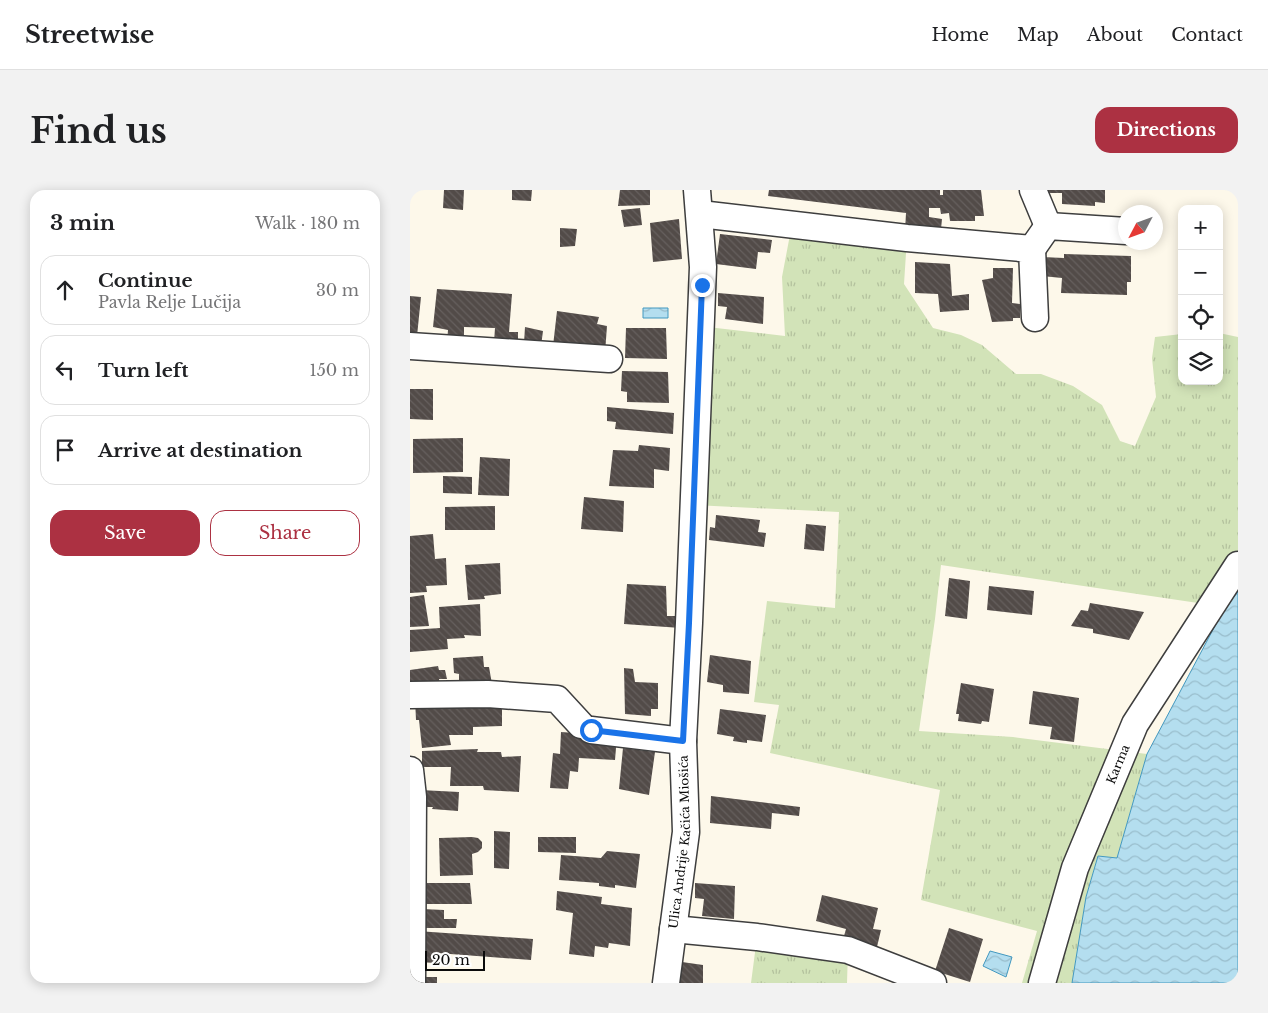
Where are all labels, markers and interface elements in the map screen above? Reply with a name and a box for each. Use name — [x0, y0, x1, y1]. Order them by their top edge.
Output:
text: Streetwise — [25, 20, 154, 49]
text: Home — [931, 24, 989, 46]
text: Map — [1017, 24, 1059, 46]
text: About — [1087, 24, 1143, 46]
text: Contact — [1171, 24, 1243, 46]
button: Directions — [1095, 107, 1238, 153]
text: Find us — [30, 109, 167, 152]
north arrow — [1118, 205, 1163, 250]
map controls — [1178, 205, 1223, 385]
button: + — [1178, 205, 1223, 250]
text: 3 min — [50, 210, 115, 236]
text: Walk · 180 m — [255, 213, 360, 233]
button: − — [1178, 250, 1223, 295]
text: Continue — [98, 269, 193, 292]
route end — [691, 274, 714, 297]
icon: ahead — [51, 276, 79, 304]
text: 30 m — [316, 280, 359, 300]
text: Pavla Relje Lučija — [98, 292, 241, 312]
button: locate — [1178, 295, 1223, 340]
button: layers — [1178, 340, 1223, 385]
icon: left — [51, 356, 79, 384]
text: Turn left — [98, 359, 189, 382]
text: 150 m — [310, 360, 359, 380]
icon: arrive — [51, 436, 79, 464]
text: Arrive at destination — [98, 439, 302, 462]
button: Save — [50, 510, 200, 556]
button: Share — [210, 510, 360, 556]
route start — [580, 719, 603, 742]
street label: Karma — [1103, 742, 1133, 786]
street label: Ulica Andrije Kačića Miošića — [665, 755, 693, 930]
scale bar — [425, 948, 485, 971]
text: 20 m — [432, 951, 470, 969]

